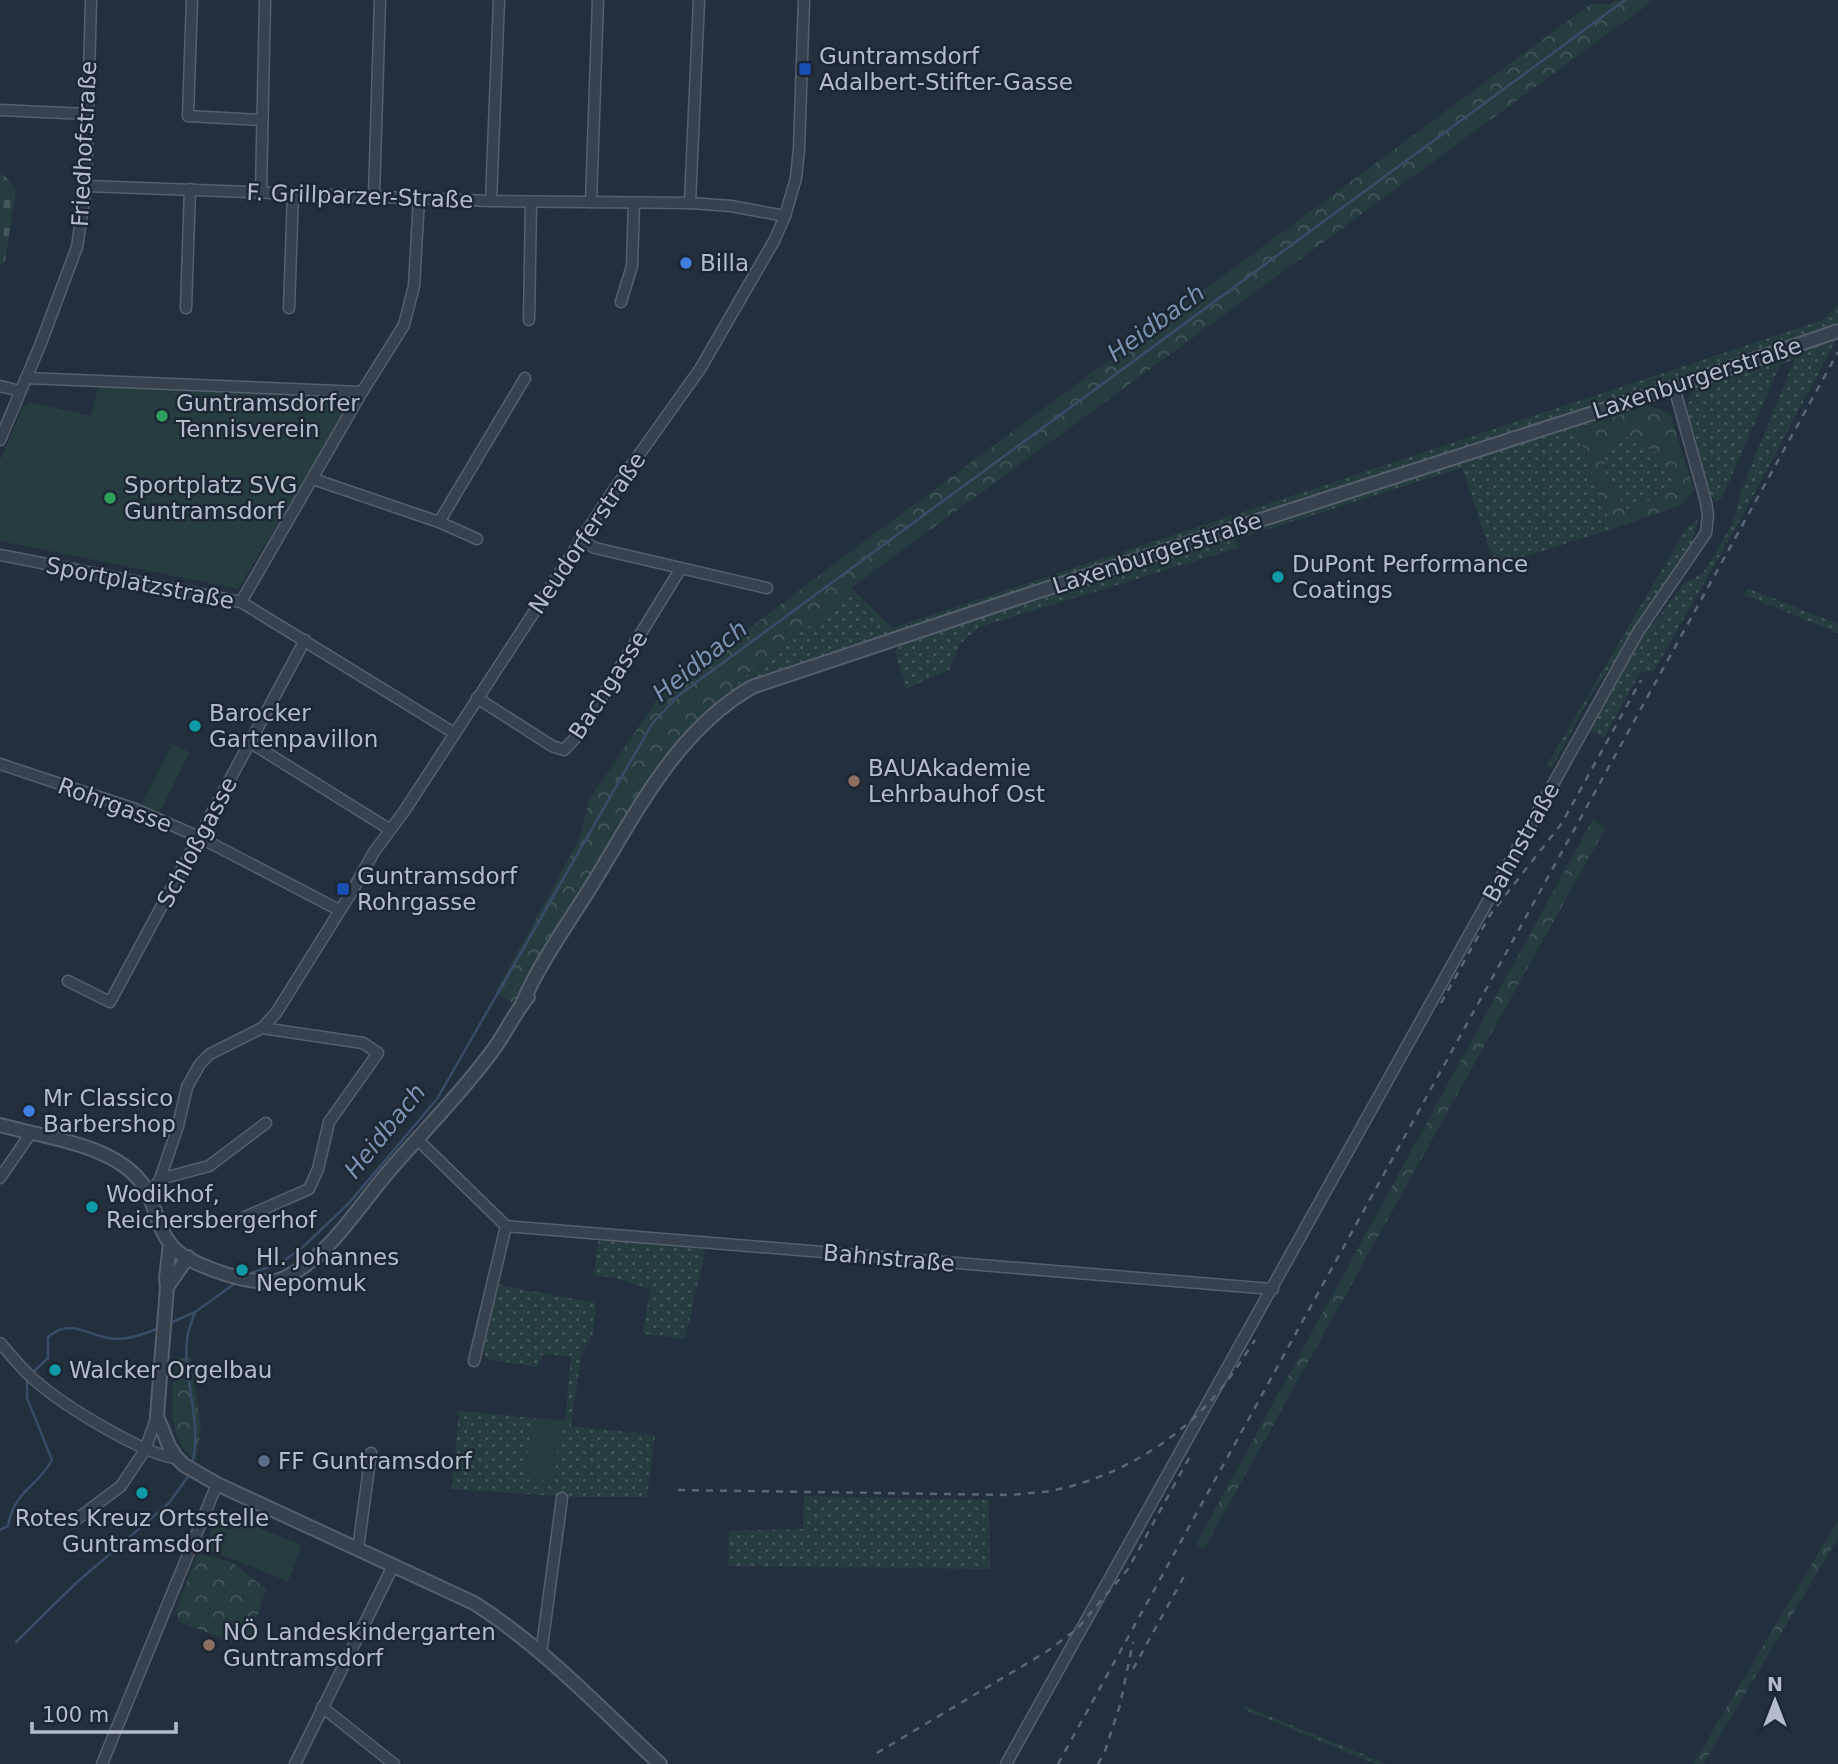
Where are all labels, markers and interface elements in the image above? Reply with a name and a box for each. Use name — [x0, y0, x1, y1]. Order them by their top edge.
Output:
place label: Guntramsdorf Adalbert-Stifter-Gasse — [819, 43, 1073, 95]
street label: Friedhofstraße — [67, 60, 101, 228]
marker: Guntramsdorf Adalbert-Stifter-Gasse — [797, 61, 813, 77]
street label: F. Grillparzer-Straße — [246, 179, 474, 213]
place label: Billa — [700, 250, 749, 276]
marker: Billa — [678, 255, 694, 271]
water label: Heidbach — [1102, 278, 1210, 368]
street label: Laxenburgerstraße — [1589, 332, 1805, 424]
place label: Guntramsdorfer Tennisverein — [175, 390, 360, 442]
marker: Guntramsdorfer Tennisverein — [154, 408, 170, 424]
street label: Neudorferstraße — [523, 447, 651, 619]
place label: Sportplatz SVG Guntramsdorf — [124, 472, 297, 524]
marker: Sportplatz SVG Guntramsdorf — [102, 490, 118, 506]
street label: Laxenburgerstraße — [1049, 507, 1265, 599]
place label: DuPont Performance Coatings — [1292, 551, 1528, 603]
street label: Sportplatzstraße — [44, 552, 236, 614]
marker: DuPont Performance Coatings — [1270, 569, 1286, 585]
water label: Heidbach — [647, 615, 753, 707]
street label: Bachgasse — [563, 626, 653, 744]
place label: Barocker Gartenpavillon — [209, 700, 378, 752]
marker: Barocker Gartenpavillon — [187, 718, 203, 734]
place label: BAUAkademie Lehrbauhof Ost — [868, 755, 1045, 807]
street label: Rohrgasse — [54, 772, 176, 838]
street label: Schloßgasse — [152, 773, 242, 911]
marker: BAUAkademie Lehrbauhof Ost — [846, 773, 862, 789]
street label: Bahnstraße — [1478, 778, 1564, 906]
place label: Guntramsdorf Rohrgasse — [357, 863, 518, 915]
marker: Guntramsdorf Rohrgasse — [335, 881, 351, 897]
water label: Heidbach — [339, 1078, 431, 1184]
place label: Mr Classico Barbershop — [43, 1085, 176, 1137]
marker: Mr Classico Barbershop — [21, 1103, 37, 1119]
place label: Wodikhof, Reichersbergerhof — [106, 1181, 318, 1233]
marker: Wodikhof, Reichersbergerhof — [84, 1199, 100, 1215]
street label: Bahnstraße — [822, 1239, 956, 1277]
place label: Hl. Johannes Nepomuk — [256, 1244, 399, 1296]
marker: Hl. Johannes Nepomuk — [234, 1262, 250, 1278]
place label: Walcker Orgelbau — [69, 1357, 272, 1383]
marker: Walcker Orgelbau — [47, 1362, 63, 1378]
place label: FF Guntramsdorf — [278, 1448, 473, 1474]
marker: FF Guntramsdorf — [256, 1453, 272, 1469]
marker: Rotes Kreuz Ortsstelle Guntramsdorf — [134, 1485, 150, 1501]
place label: Rotes Kreuz Ortsstelle Guntramsdorf — [15, 1505, 269, 1557]
place label: NÖ Landeskindergarten Guntramsdorf — [223, 1618, 496, 1671]
marker: NÖ Landeskindergarten Guntramsdorf — [201, 1637, 217, 1653]
north arrow — [1740, 1666, 1810, 1736]
text: N — [1767, 1673, 1783, 1695]
scale bar — [32, 1690, 175, 1734]
text: 100 m — [42, 1703, 109, 1727]

